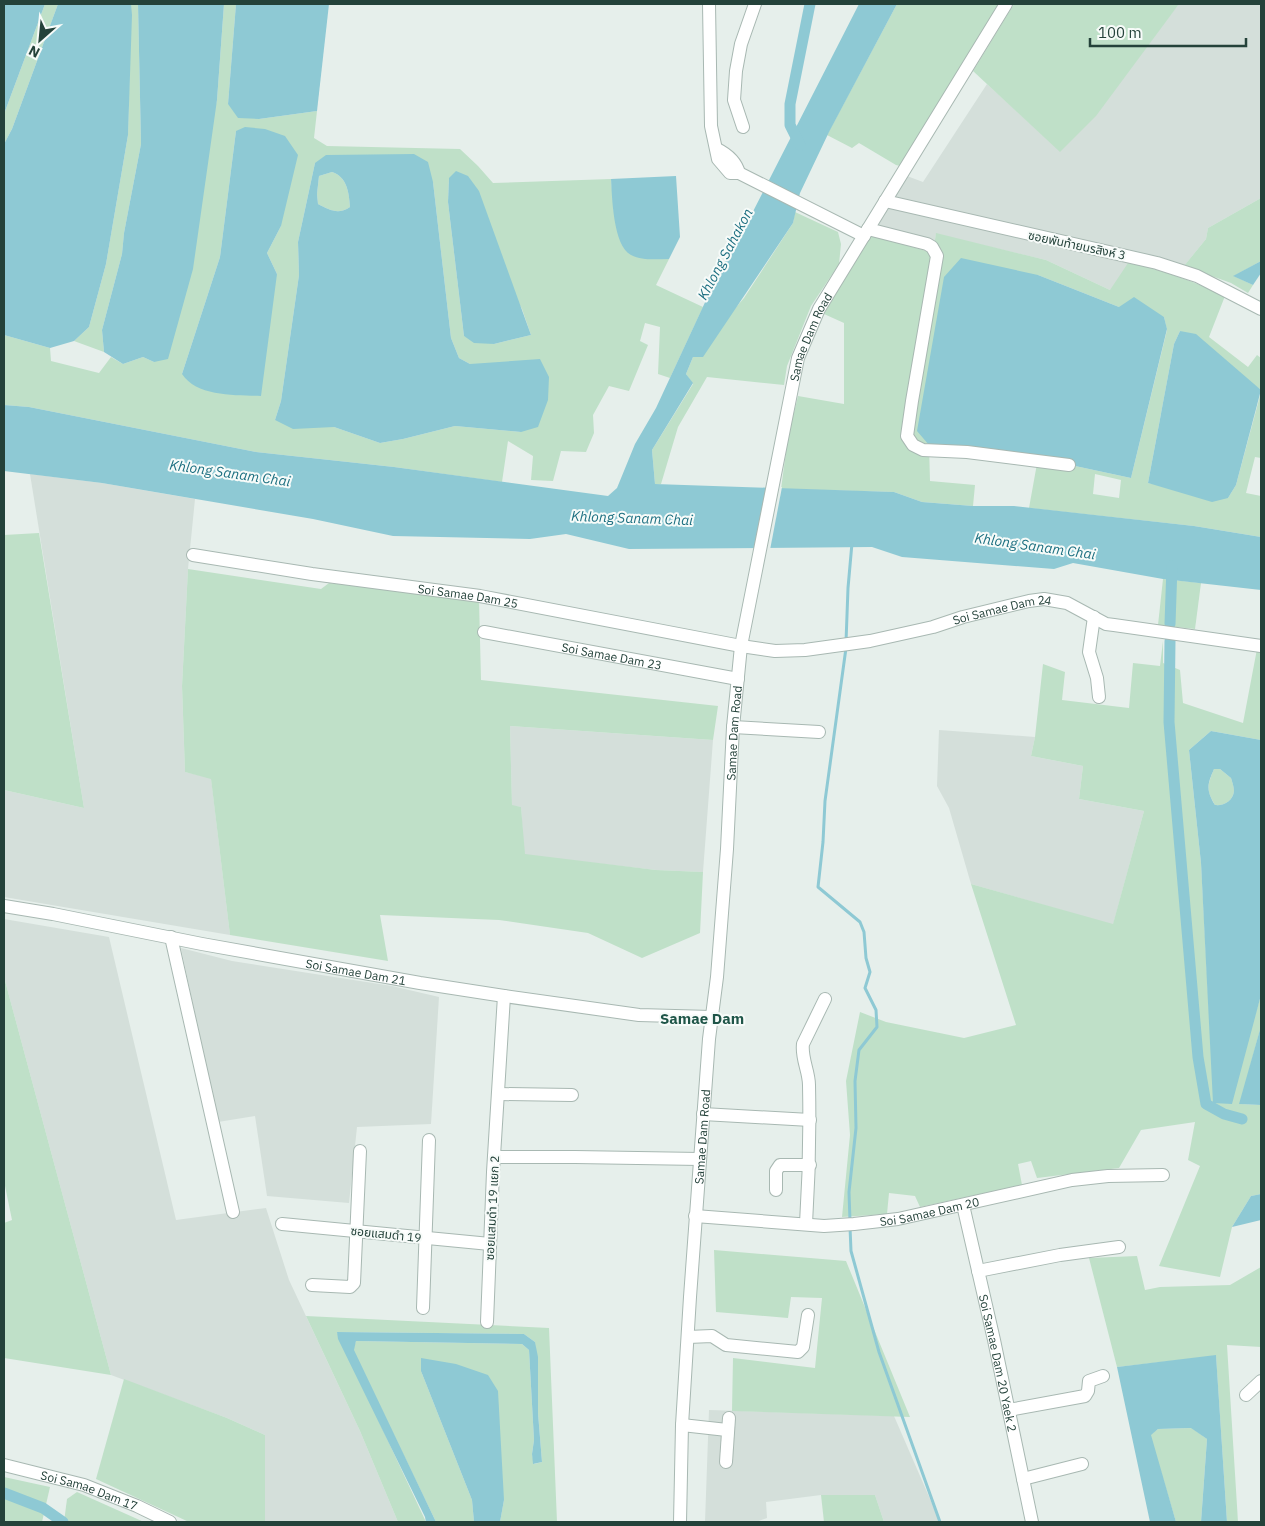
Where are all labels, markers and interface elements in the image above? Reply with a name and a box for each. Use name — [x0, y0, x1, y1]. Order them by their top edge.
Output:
north arrow — [15, 15, 65, 65]
scale bar — [1090, 15, 1246, 47]
text: 100 m — [1098, 23, 1142, 42]
text: N — [25, 41, 43, 62]
water label: Khlong Sahakon — [693, 205, 757, 303]
street label: ซอยพันท้ายนรสิงห์ 3 — [1027, 227, 1127, 263]
street label: Samae Dam Road — [786, 289, 835, 383]
water label: Khlong Sanam Chai — [168, 456, 292, 490]
water label: Khlong Sanam Chai — [571, 507, 694, 529]
water label: Khlong Sanam Chai — [973, 529, 1097, 563]
street label: Soi Samae Dam 25 — [417, 580, 520, 611]
street label: Soi Samae Dam 24 — [951, 591, 1053, 627]
street label: Soi Samae Dam 23 — [561, 639, 663, 672]
street label: Samae Dam Road — [723, 685, 745, 781]
street label: Soi Samae Dam 21 — [305, 955, 407, 988]
district label: Samae Dam — [660, 1009, 744, 1028]
street label: Samae Dam Road — [691, 1089, 713, 1185]
street label: ซอยแสมดำ 19 แยก 2 — [482, 1155, 502, 1261]
street label: Soi Samae Dam 20 — [879, 1194, 981, 1229]
street label: ซอยแสมดำ 19 — [350, 1223, 422, 1245]
street label: Soi Samae Dam 20 Yaek 2 — [976, 1293, 1020, 1433]
street label: Soi Samae Dam 17 — [39, 1467, 140, 1513]

